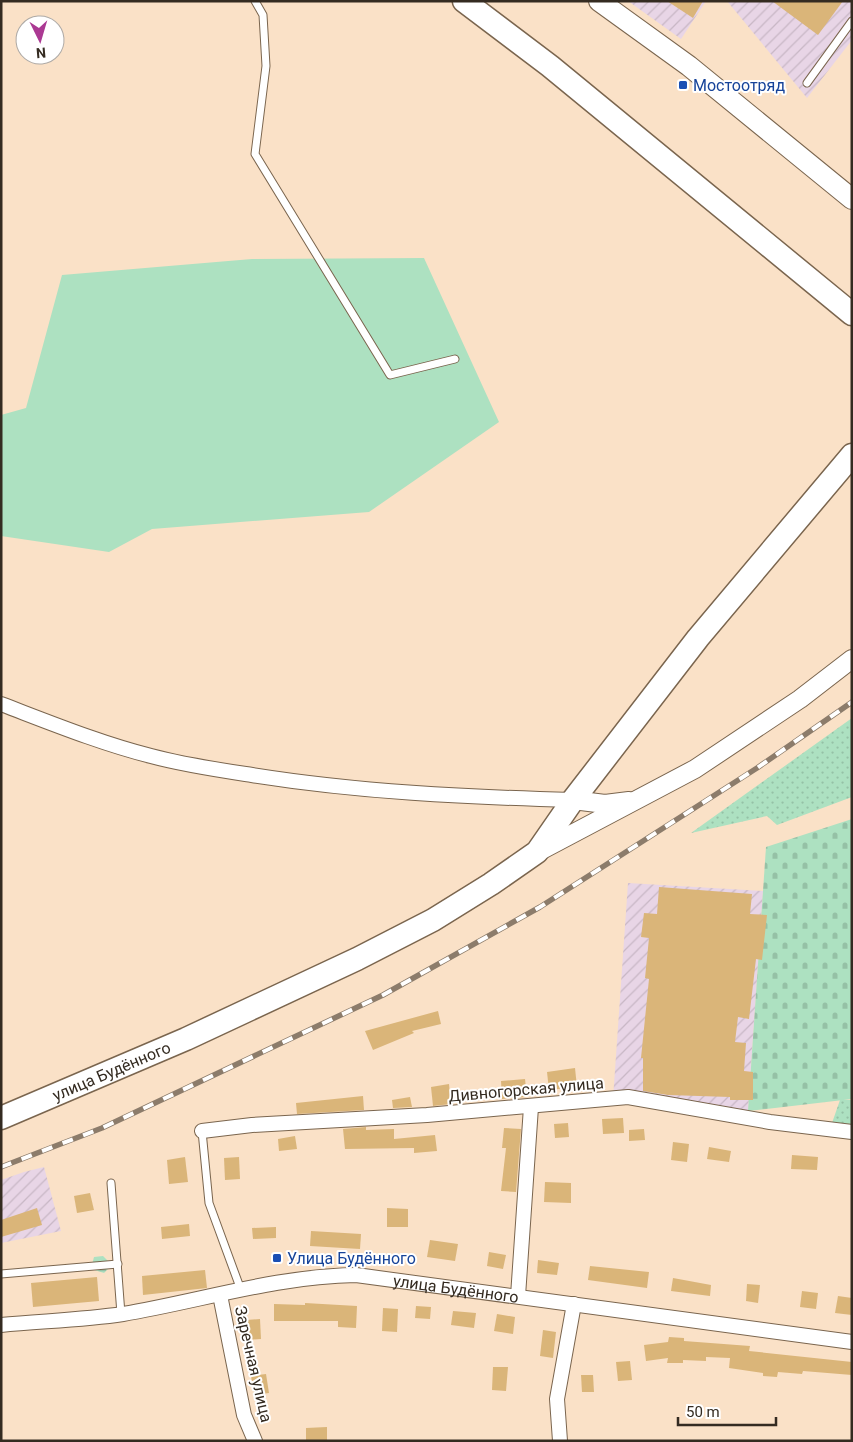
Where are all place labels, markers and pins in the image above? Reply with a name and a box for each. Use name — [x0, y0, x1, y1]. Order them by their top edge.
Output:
place label: Мостоотряд — [693, 76, 785, 95]
marker: Мостоотряд — [677, 79, 689, 91]
place label: Улица Будённого — [287, 1249, 416, 1268]
marker: Улица Будённого — [271, 1252, 283, 1264]

